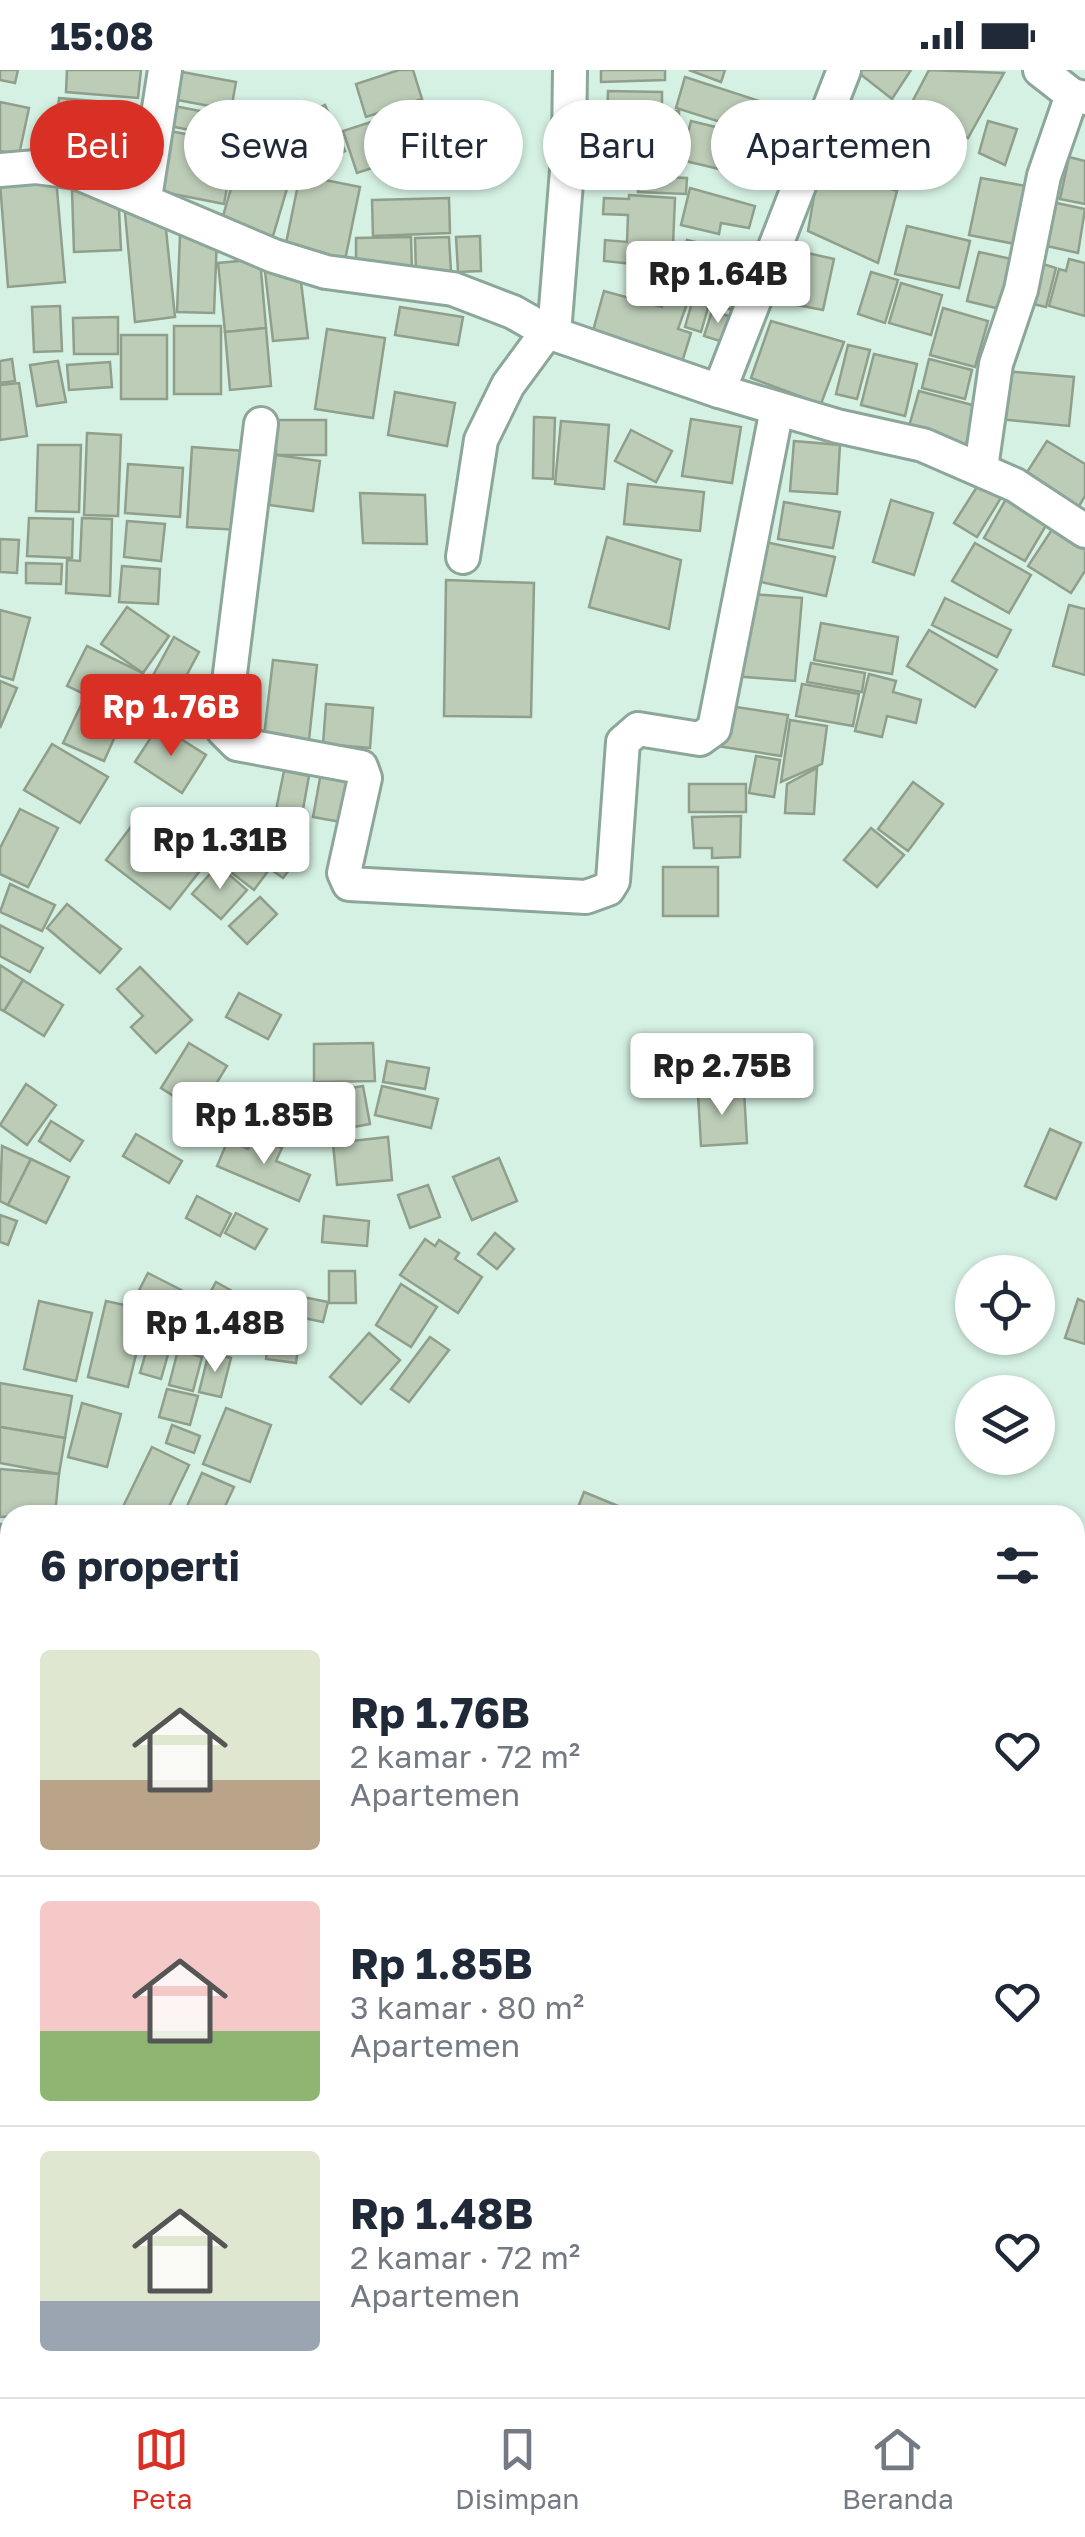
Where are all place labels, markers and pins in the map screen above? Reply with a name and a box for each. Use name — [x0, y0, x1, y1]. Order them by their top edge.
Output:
pin: Rp 1.64B — [615, 241, 821, 326]
pin: Rp 1.76B — [68, 674, 274, 759]
pin: Rp 1.31B — [117, 807, 323, 892]
pin: Rp 2.75B — [619, 1033, 825, 1118]
pin: Rp 1.85B — [161, 1082, 367, 1167]
pin: Rp 1.48B — [112, 1290, 318, 1375]

